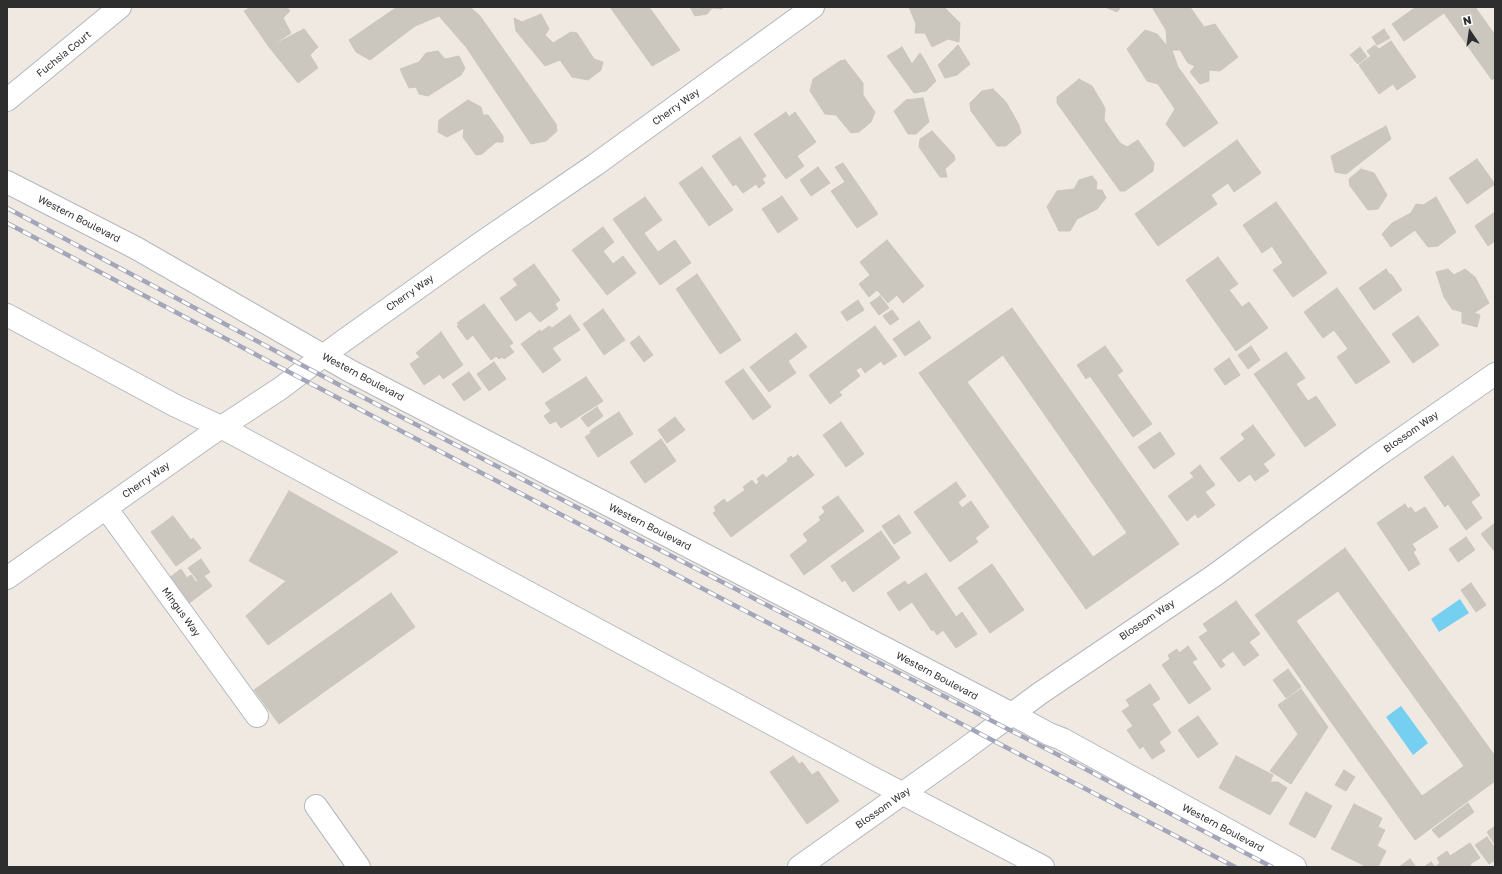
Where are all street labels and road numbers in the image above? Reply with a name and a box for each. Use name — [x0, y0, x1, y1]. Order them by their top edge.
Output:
street label: Fuchsia Court — [34, 28, 94, 80]
street label: Cherry Way — [650, 86, 702, 128]
street label: Western Boulevard — [36, 193, 122, 245]
street label: Cherry Way — [384, 272, 436, 314]
street label: Western Boulevard — [320, 350, 406, 404]
street label: Blossom Way — [1381, 409, 1441, 455]
street label: Cherry Way — [120, 459, 172, 501]
street label: Western Boulevard — [607, 501, 693, 553]
street label: Mingus Way — [159, 585, 203, 639]
street label: Blossom Way — [1117, 597, 1177, 643]
street label: Western Boulevard — [894, 649, 980, 703]
street label: Blossom Way — [853, 785, 913, 831]
street label: Western Boulevard — [1180, 801, 1266, 855]

